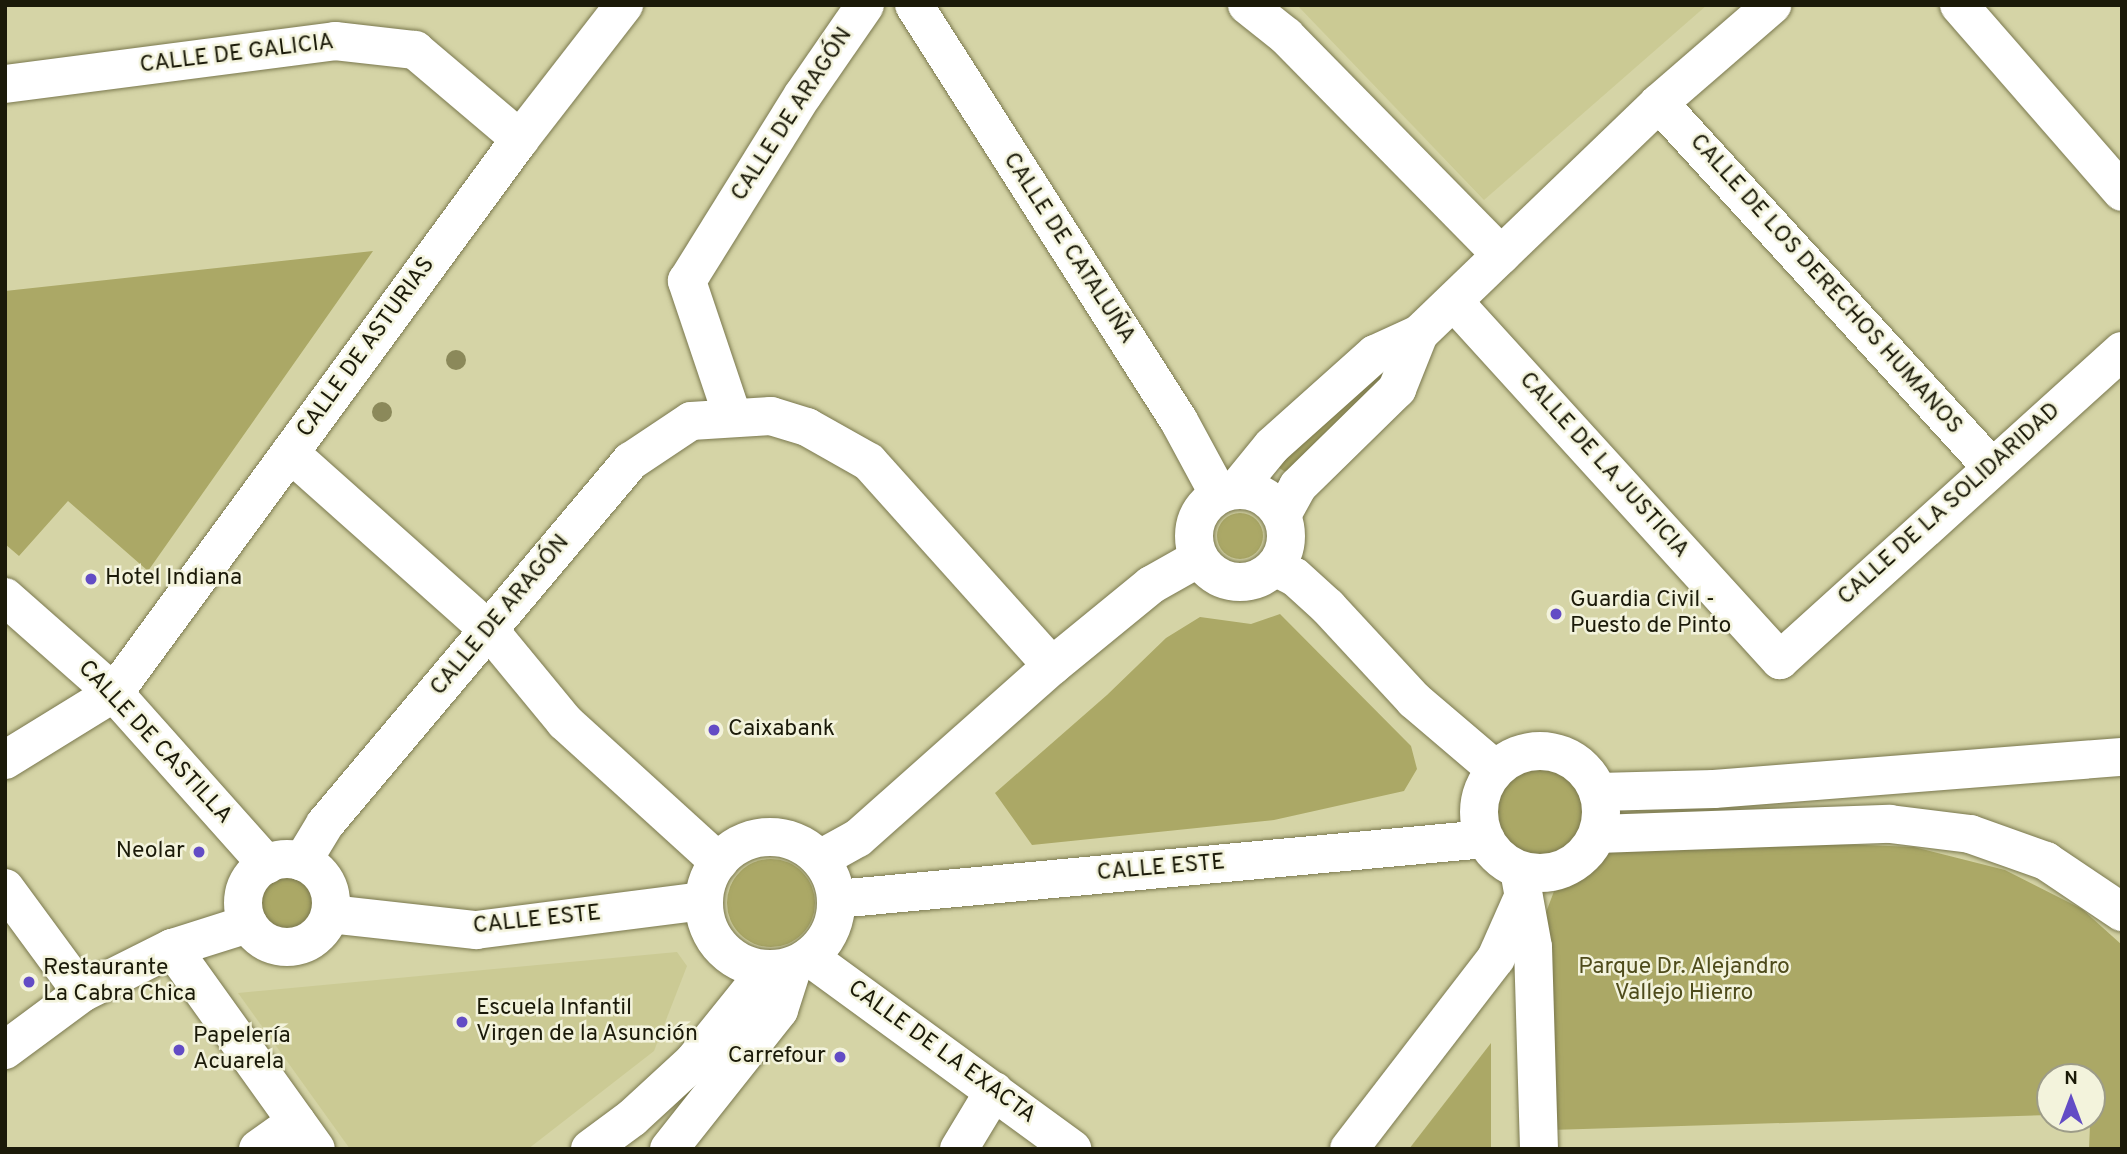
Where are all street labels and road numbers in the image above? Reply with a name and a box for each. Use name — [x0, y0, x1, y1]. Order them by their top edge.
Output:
street label: CALLE DE ARAGÓN — [726, 23, 860, 207]
street label: CALLE DE GALICIA — [138, 29, 336, 81]
street label: CALLE DE LOS DERECHOS HUMANOS — [1683, 129, 1967, 441]
street label: CALLE DE CATALUÑA — [996, 148, 1140, 350]
street label: CALLE DE ASTURIAS — [292, 252, 442, 444]
street label: CALLE DE LA JUSTICIA — [1512, 367, 1694, 565]
street label: CALLE DE LA SOLIDARIDAD — [1833, 398, 2067, 612]
street label: CALLE DE ARAGÓN — [425, 530, 577, 702]
street label: CALLE DE CASTILLA — [71, 655, 237, 831]
street label: CALLE ESTE — [1096, 850, 1226, 888]
street label: CALLE ESTE — [472, 901, 602, 941]
street label: CALLE DE LA EXACTA — [841, 975, 1041, 1131]

